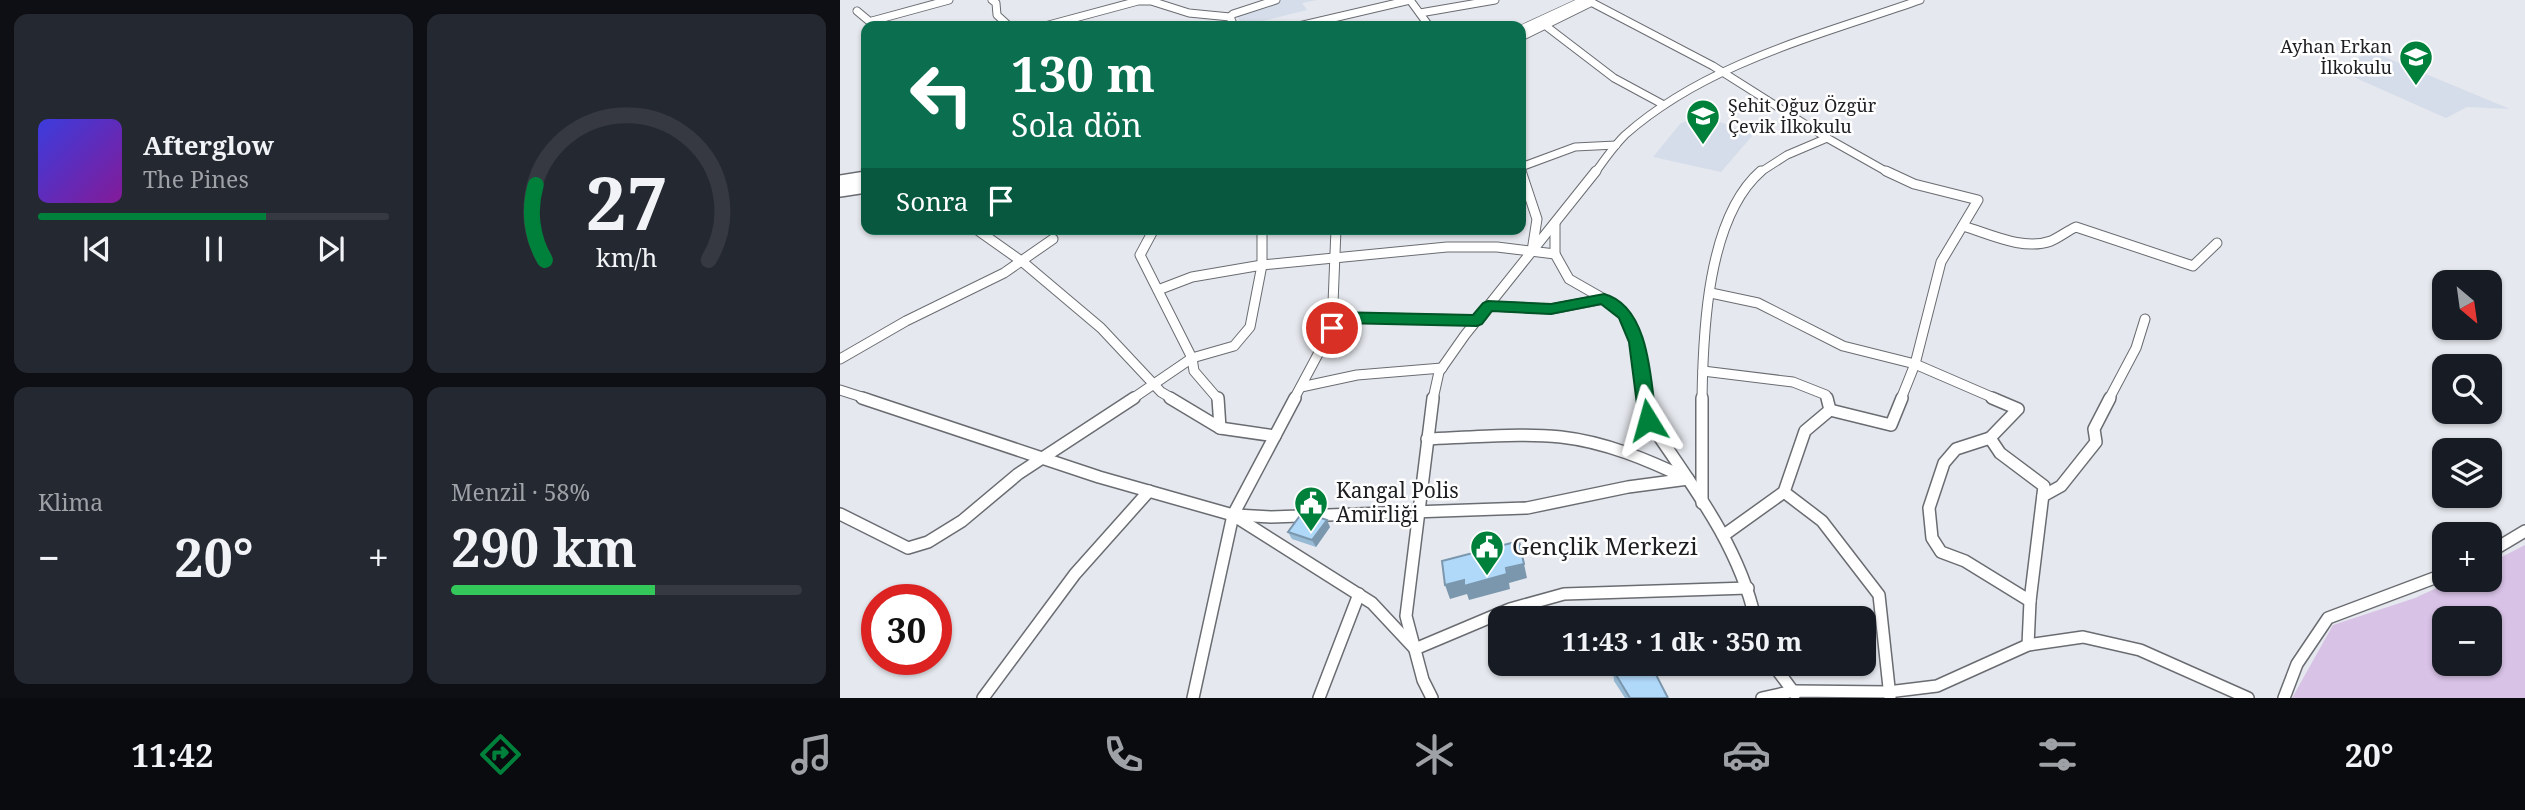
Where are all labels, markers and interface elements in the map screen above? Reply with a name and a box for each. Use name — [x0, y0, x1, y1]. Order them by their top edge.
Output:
place label: Ayhan Erkan İlkokulu — [2280, 34, 2393, 79]
school or university icon: Ayhan Erkan İlkokulu — [2397, 38, 2435, 87]
text: 130 m — [1011, 40, 1155, 106]
icon: left — [896, 49, 987, 140]
place label: Şehit Oğuz Özgür Çevik İlkokulu — [1728, 93, 1877, 138]
school or university icon: Şehit Oğuz Özgür Çevik İlkokulu — [1684, 97, 1722, 146]
text: Sola dön — [1011, 103, 1142, 146]
text: Afterglow — [143, 127, 274, 163]
text: 27 — [585, 152, 668, 251]
text: The Pines — [143, 163, 249, 195]
icon: arrive — [982, 182, 1020, 220]
text: Sonra — [896, 183, 968, 219]
icon: previous — [78, 230, 116, 268]
icon: pause — [195, 230, 233, 268]
icon: next — [312, 230, 350, 268]
text: km/h — [596, 240, 657, 274]
north arrow — [2432, 270, 2502, 340]
map controls — [2432, 270, 2502, 676]
pin — [1302, 298, 1362, 358]
icon: arrive — [1313, 309, 1351, 347]
button: search — [2432, 354, 2502, 424]
position arrow — [1611, 383, 1685, 457]
button: layers — [2432, 438, 2502, 508]
text: Menzil · 58% — [451, 476, 590, 508]
place label: Kangal Polis Amirliği — [1336, 476, 1459, 528]
public building icon: Kangal Polis Amirliği — [1292, 484, 1330, 533]
text: Klima — [38, 486, 103, 518]
text: 290 km — [451, 511, 637, 582]
text: 20° — [174, 521, 254, 592]
button: + — [2432, 522, 2502, 592]
public building icon: Gençlik Merkezi — [1468, 528, 1506, 577]
place label: Gençlik Merkezi — [1512, 529, 1698, 562]
text: − — [38, 531, 60, 583]
text: + — [368, 531, 389, 583]
speed limit sign: 30 — [861, 584, 952, 675]
button: − — [2432, 606, 2502, 676]
text: 11:43 · 1 dk · 350 m — [1562, 623, 1802, 659]
icon: directions — [476, 730, 525, 779]
icon: music — [787, 730, 836, 779]
icon: phone — [1099, 730, 1148, 779]
icon: climate — [1410, 730, 1459, 779]
icon: car — [1722, 730, 1771, 779]
icon: filters — [2033, 730, 2082, 779]
text: 11:42 — [131, 733, 213, 776]
text: 20° — [2345, 733, 2394, 776]

